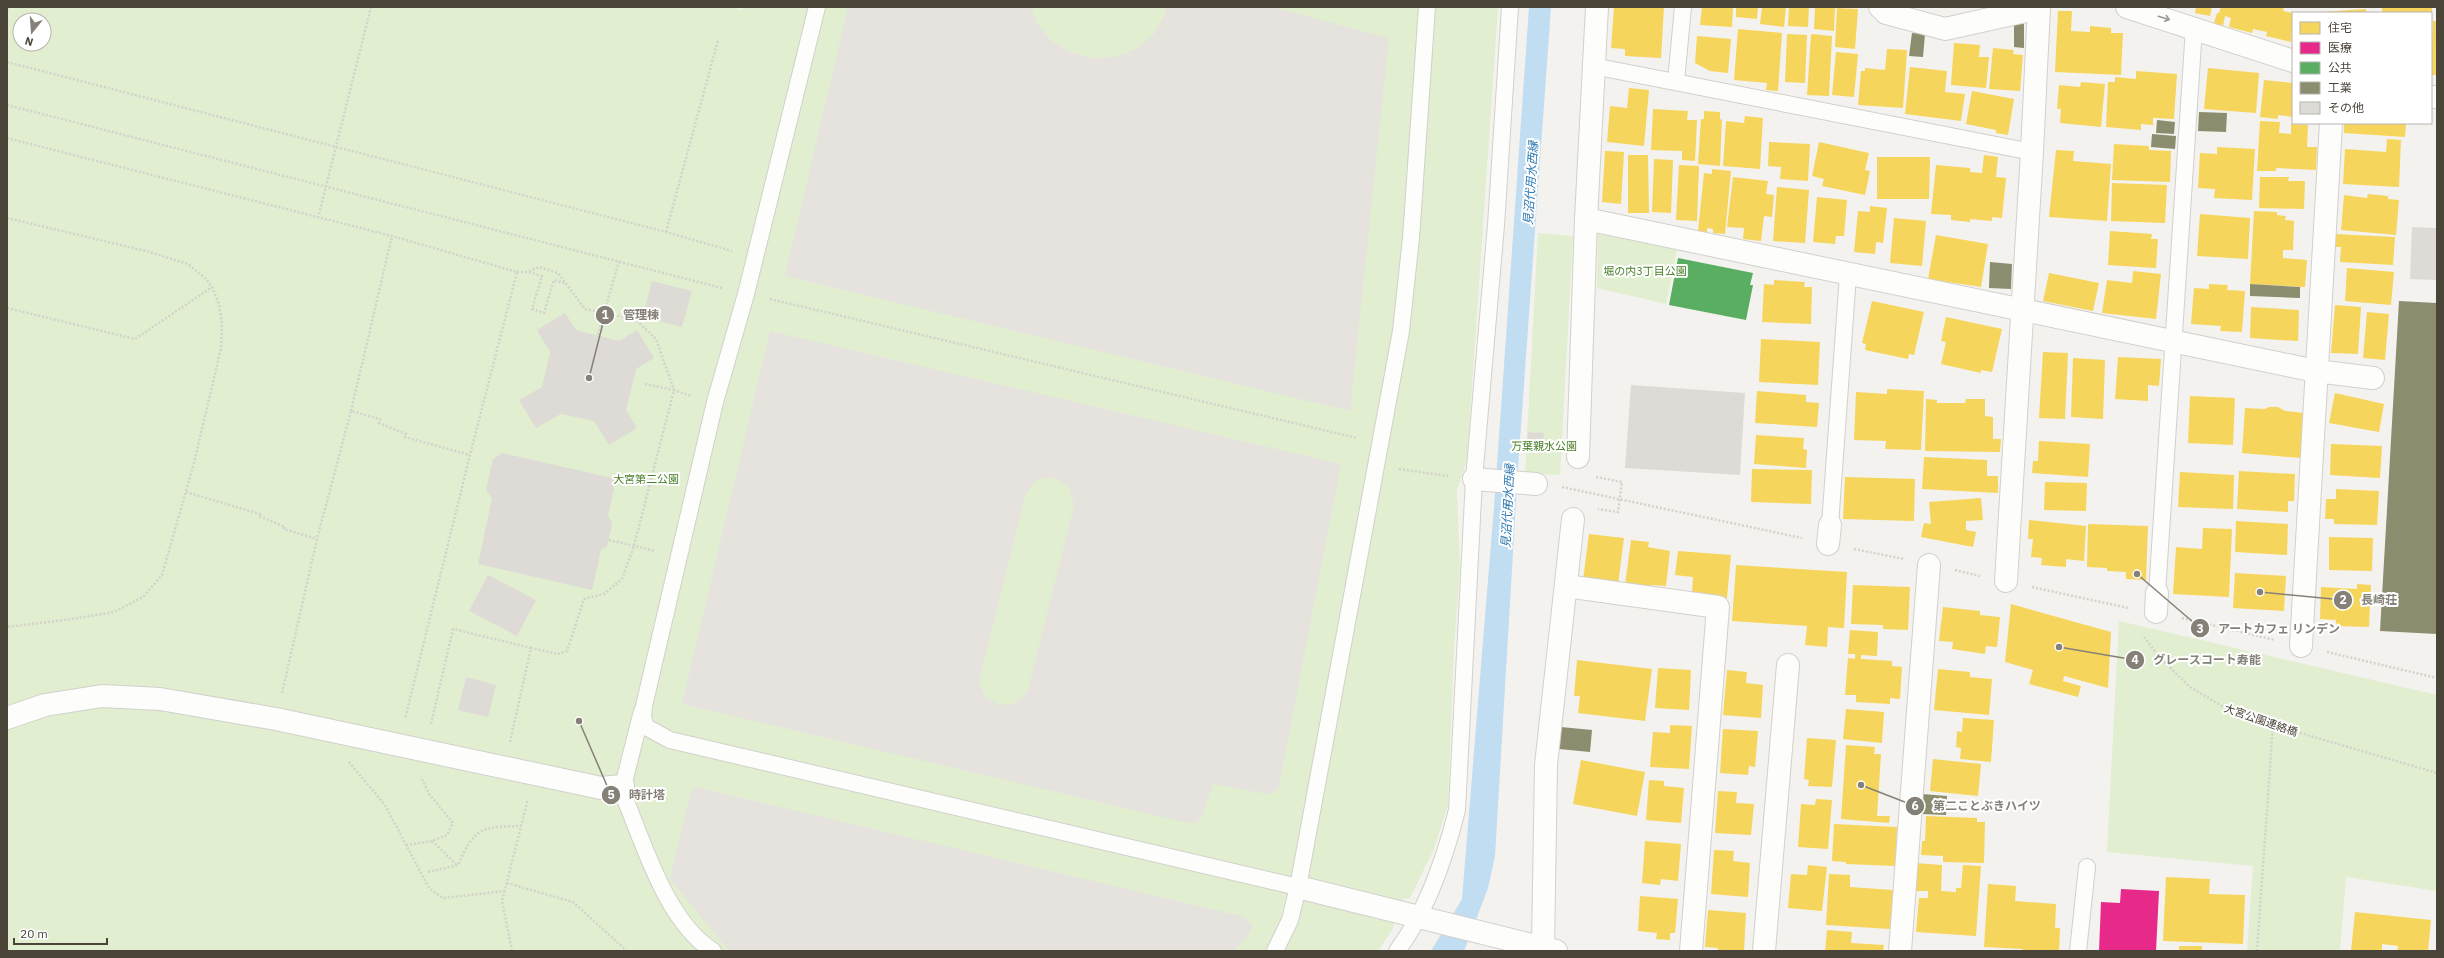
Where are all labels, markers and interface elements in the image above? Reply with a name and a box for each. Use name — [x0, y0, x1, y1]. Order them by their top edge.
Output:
north arrow — [12, 12, 52, 52]
legend — [2292, 12, 2432, 124]
one-way arrow — [2157, 15, 2170, 22]
text: 住宅 — [2328, 20, 2352, 35]
text: N — [23, 34, 35, 49]
text: 医療 — [2328, 40, 2352, 55]
text: 公共 — [2328, 60, 2352, 75]
text: 工業 — [2328, 80, 2352, 95]
text: その他 — [2328, 100, 2364, 115]
water label: 見沼代用水西縁 — [1520, 139, 1541, 225]
park label: 堀の内3丁目公園 — [1603, 264, 1687, 278]
callout: 管理棟 — [595, 303, 667, 327]
text: 1 — [601, 307, 609, 322]
text: 管理棟 — [623, 307, 659, 322]
park label: 万葉親水公園 — [1511, 439, 1577, 453]
water label: 見沼代用水西縁 — [1498, 462, 1517, 548]
park label: 大宮第二公園 — [613, 472, 679, 486]
callout: 長崎荘 — [2333, 588, 2405, 612]
text: 2 — [2339, 592, 2347, 607]
text: 長崎荘 — [2361, 592, 2397, 607]
callout: アートカフェ リンデン — [2190, 616, 2348, 640]
text: 3 — [2196, 621, 2204, 636]
text: アートカフェ リンデン — [2218, 621, 2340, 636]
callout: グレースコート寿能 — [2125, 648, 2269, 672]
text: 4 — [2131, 652, 2139, 667]
text: グレースコート寿能 — [2153, 652, 2261, 667]
street label: 大宮公園連絡橋 — [2222, 701, 2300, 739]
callout: 時計塔 — [601, 783, 673, 807]
text: 5 — [607, 787, 615, 802]
text: 時計塔 — [629, 787, 665, 802]
callout: 第二ことぶきハイツ — [1905, 794, 2049, 818]
text: 6 — [1911, 798, 1919, 813]
text: 第二ことぶきハイツ — [1933, 798, 2041, 813]
scale bar — [14, 920, 107, 946]
text: 20 m — [20, 926, 48, 941]

